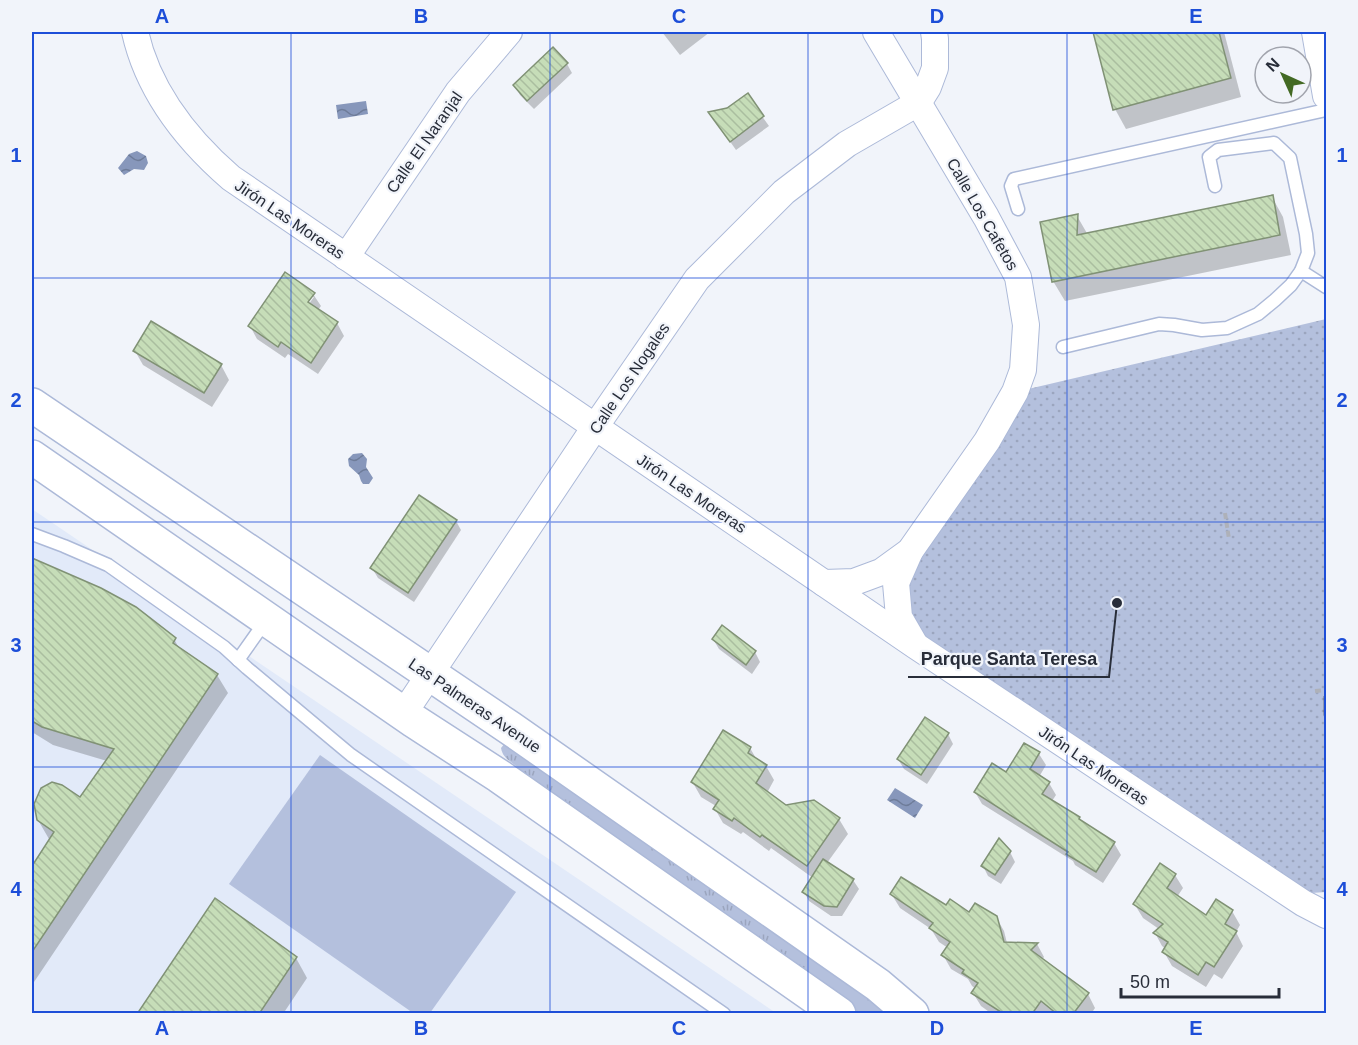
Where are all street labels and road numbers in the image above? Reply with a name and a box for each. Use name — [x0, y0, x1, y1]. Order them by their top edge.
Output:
street label: Calle El Naranjal — [383, 89, 466, 196]
street label: Calle Los Cafetos — [944, 155, 1022, 273]
street label: Jirón Las Moreras — [232, 177, 348, 262]
street label: Calle Los Nogales — [586, 320, 673, 437]
street label: Jirón Las Moreras — [634, 451, 750, 536]
street label: Las Palmeras Avenue — [406, 655, 544, 756]
street label: Jirón Las Moreras — [1036, 723, 1152, 808]

